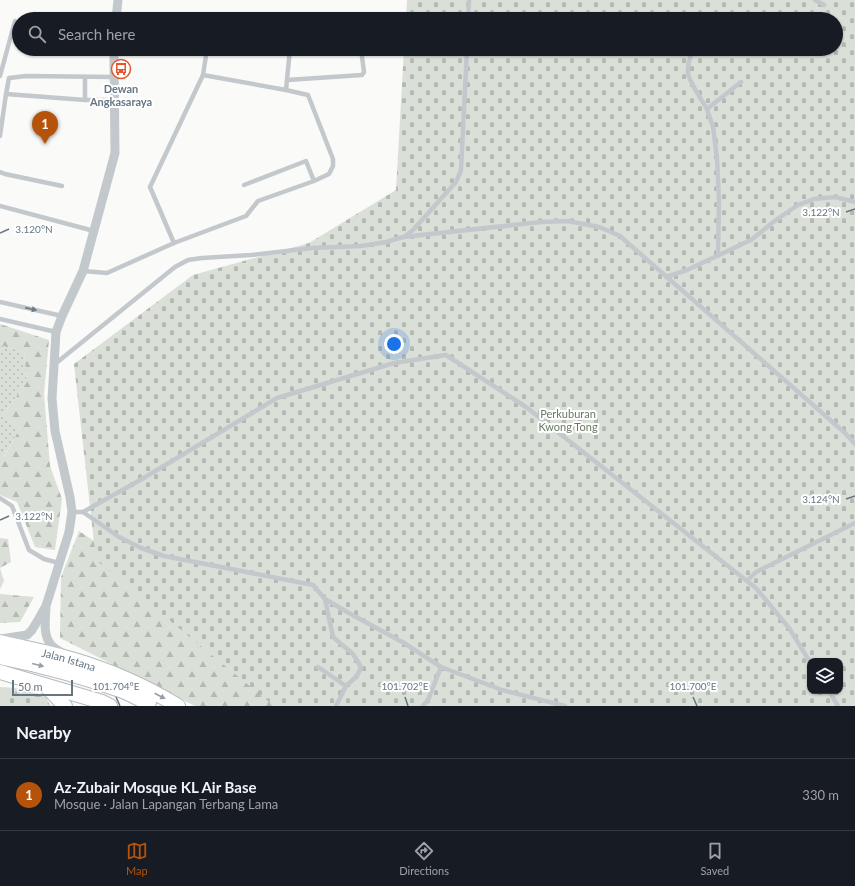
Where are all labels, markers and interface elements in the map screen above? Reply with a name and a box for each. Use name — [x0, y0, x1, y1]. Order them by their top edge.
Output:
search box — [12, 12, 843, 56]
icon: search — [26, 23, 48, 45]
text: Search here — [58, 25, 135, 43]
bus stop icon: Dewan Angkasaraya — [110, 58, 132, 80]
place label: Dewan Angkasaraya — [89, 82, 152, 108]
pin: 1 — [32, 111, 58, 144]
text: 3.122°N — [802, 206, 840, 218]
text: 3.120°N — [15, 223, 53, 235]
one-way arrow — [25, 306, 37, 312]
your location — [384, 334, 404, 354]
park label: Perkuburan Kwong Tong — [538, 407, 598, 433]
text: 3.124°N — [802, 493, 840, 505]
text: 3.122°N — [15, 510, 53, 522]
street label: Jalan Istana — [41, 645, 98, 673]
map controls — [807, 658, 843, 694]
button: layers — [807, 658, 843, 694]
one-way arrow — [32, 662, 44, 668]
scale bar — [12, 678, 73, 697]
text: 50 m — [18, 680, 43, 693]
text: 101.704°E — [92, 680, 140, 692]
text: 101.702°E — [381, 680, 429, 692]
text: 101.700°E — [669, 680, 717, 692]
one-way arrow — [154, 693, 166, 699]
text: Nearby — [16, 722, 71, 743]
text: Az-Zubair Mosque KL Air Base — [54, 778, 257, 796]
text: 1 — [25, 787, 33, 803]
text: 330 m — [802, 787, 839, 803]
text: Mosque · Jalan Lapangan Terbang Lama — [54, 796, 278, 812]
tab: Map — [126, 840, 148, 877]
tab: Directions — [399, 840, 449, 877]
tab: Saved — [700, 840, 729, 877]

